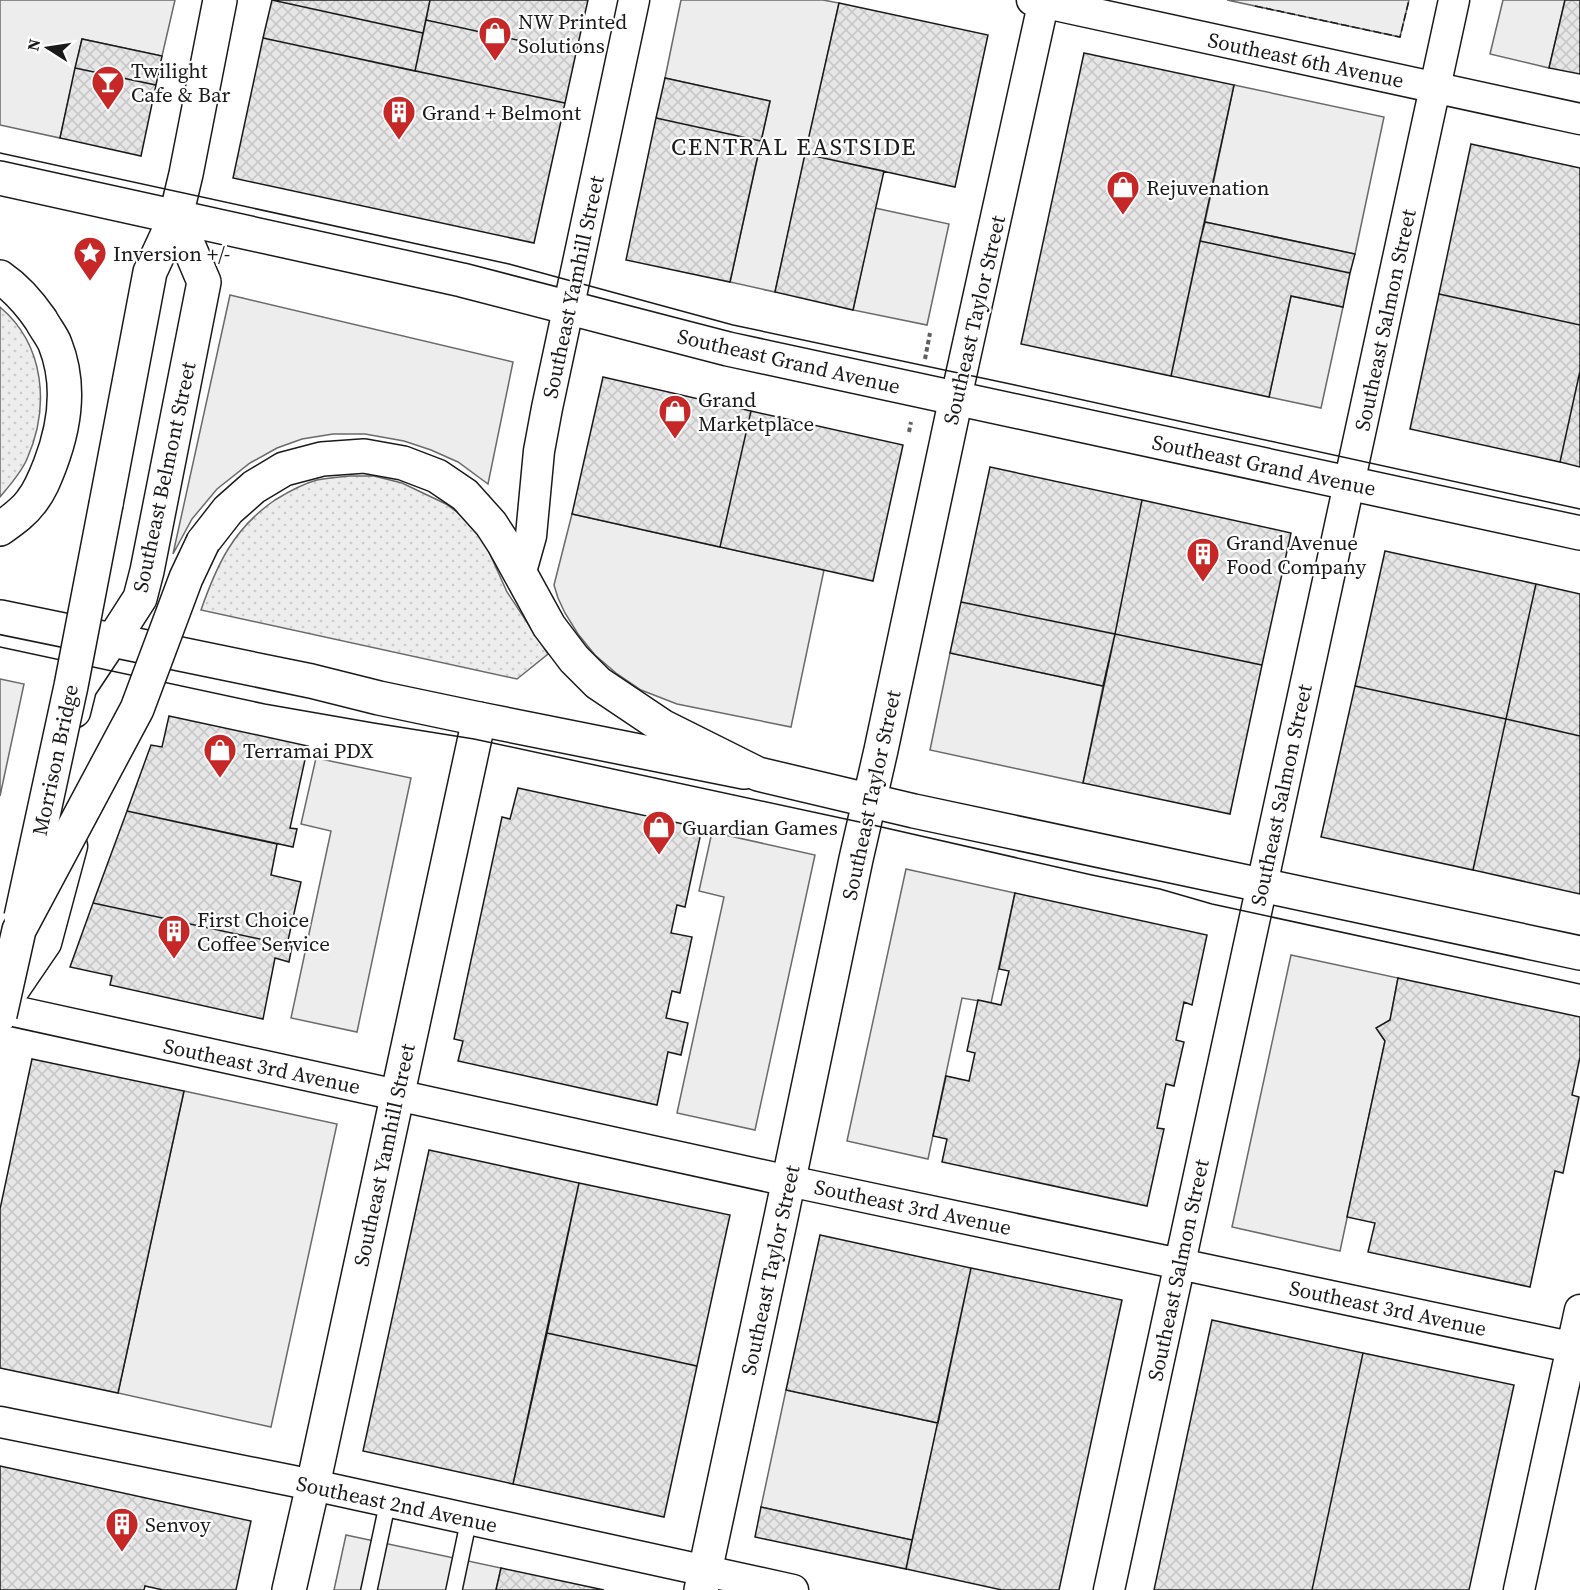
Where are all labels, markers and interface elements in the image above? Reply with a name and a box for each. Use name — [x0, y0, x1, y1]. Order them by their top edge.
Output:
place label: NW Printed Solutions — [518, 7, 627, 60]
shop icon: NW Printed Solutions — [477, 15, 513, 62]
north arrow — [18, 18, 78, 78]
street label: Southeast 6th Avenue — [1205, 25, 1407, 95]
text: N — [21, 37, 45, 53]
place label: Twilight Cafe & Bar — [131, 56, 230, 109]
bar icon: Twilight Cafe & Bar — [90, 64, 126, 111]
building icon: Grand + Belmont — [381, 94, 417, 141]
place label: Grand + Belmont — [422, 98, 581, 127]
district label: CENTRAL EASTSIDE — [671, 130, 917, 163]
shop icon: Rejuvenation — [1105, 169, 1141, 216]
street label: Southeast Yamhill Street — [535, 173, 611, 401]
place label: Rejuvenation — [1146, 173, 1270, 202]
street label: Southeast Salmon Street — [1347, 206, 1423, 433]
street label: Southeast Taylor Street — [936, 212, 1012, 427]
place icon: Inversion +/- — [72, 235, 108, 282]
place label: Inversion +/- — [113, 239, 230, 268]
street label: Southeast Grand Avenue — [675, 321, 903, 401]
street label: Southeast Belmont Street — [125, 359, 203, 595]
place label: Grand Marketplace — [698, 385, 814, 438]
shop icon: Grand Marketplace — [657, 393, 693, 440]
street label: Southeast Grand Avenue — [1150, 427, 1378, 503]
place label: Grand Avenue Food Company — [1226, 528, 1366, 581]
building icon: Grand Avenue Food Company — [1185, 536, 1221, 583]
street label: Southeast Salmon Street — [1243, 681, 1319, 908]
street label: Morrison Bridge — [25, 682, 85, 838]
street label: Southeast Taylor Street — [835, 687, 907, 903]
shop icon: Terramai PDX — [202, 732, 238, 779]
place label: Terramai PDX — [243, 736, 374, 765]
shop icon: Guardian Games — [641, 809, 677, 856]
place label: Guardian Games — [682, 813, 838, 842]
place label: First Choice Coffee Service — [197, 905, 330, 958]
building icon: First Choice Coffee Service — [156, 913, 192, 960]
street label: Southeast 3rd Avenue — [161, 1031, 363, 1101]
street label: Southeast Yamhill Street — [346, 1041, 422, 1269]
street label: Southeast Salmon Street — [1140, 1156, 1216, 1383]
street label: Southeast Taylor Street — [734, 1162, 806, 1378]
street label: Southeast 3rd Avenue — [812, 1172, 1014, 1242]
street label: Southeast 3rd Avenue — [1287, 1273, 1489, 1343]
street label: Southeast 2nd Avenue — [294, 1469, 500, 1539]
building icon: Senvoy — [104, 1506, 140, 1553]
place label: Senvoy — [145, 1510, 211, 1539]

